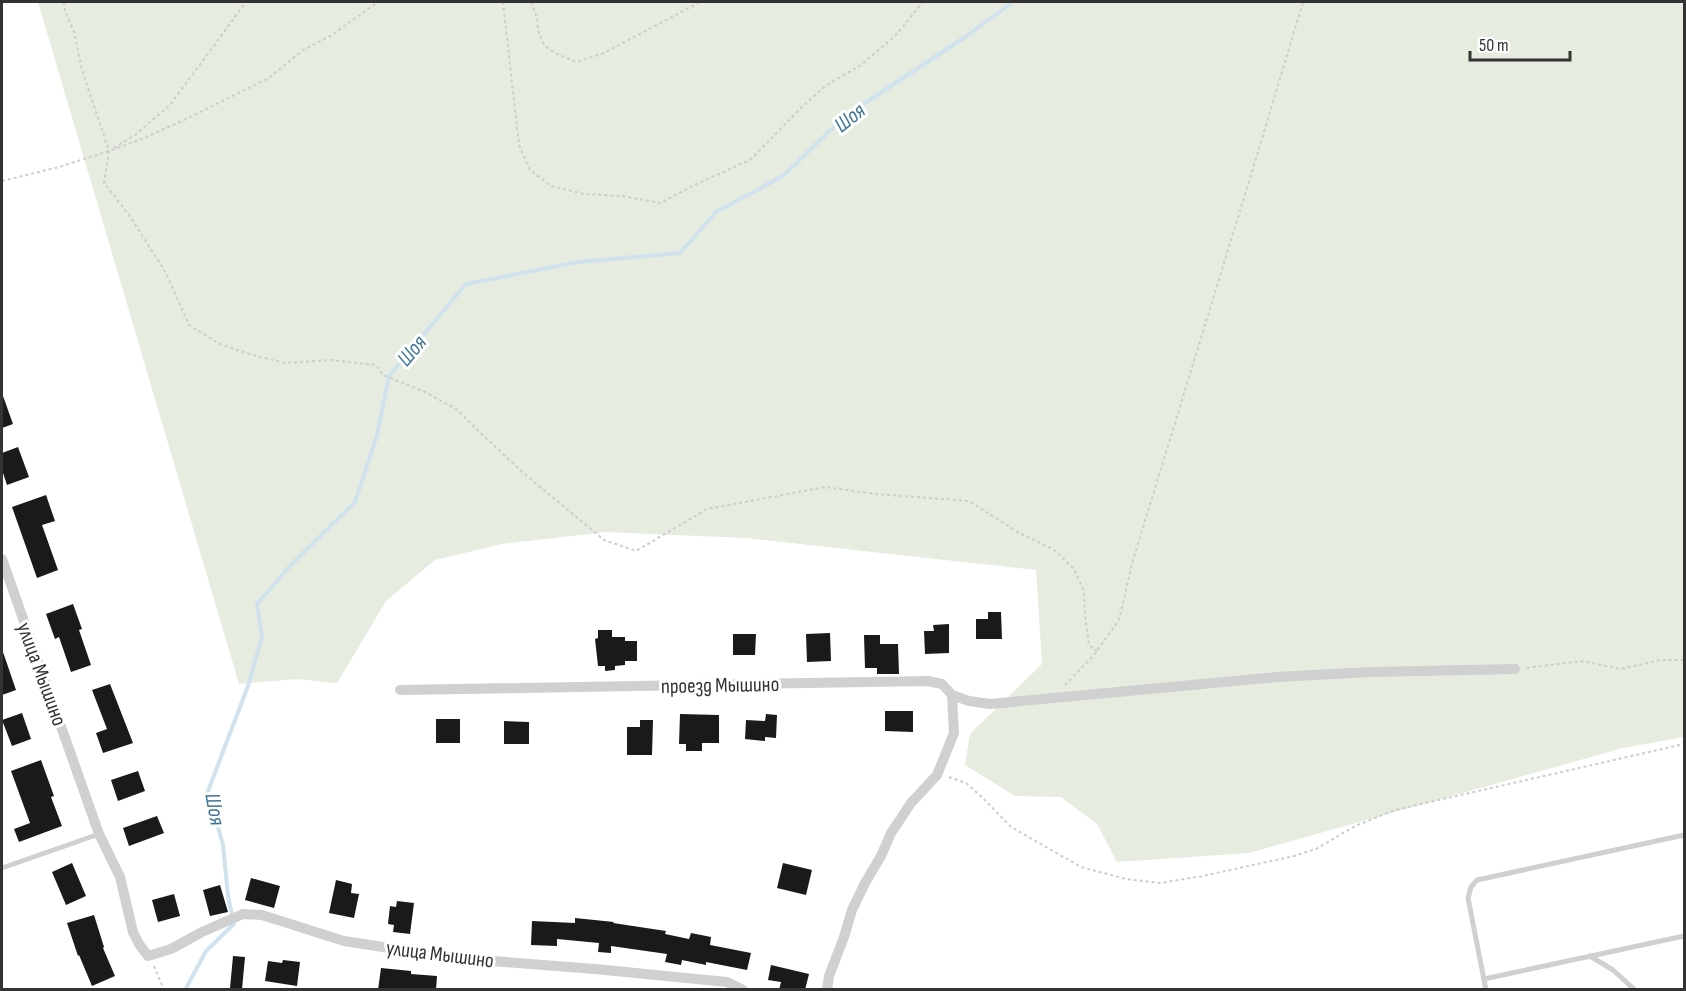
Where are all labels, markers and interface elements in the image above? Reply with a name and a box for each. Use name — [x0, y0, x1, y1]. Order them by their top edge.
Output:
scale bar — [1470, 24, 1570, 62]
text: 50 m — [1479, 35, 1509, 56]
water label: Шоя — [829, 97, 871, 139]
water label: Шоя — [391, 330, 433, 372]
street label: улица Мышино — [11, 619, 72, 729]
street label: проезд Мышино — [661, 672, 779, 699]
water label: Шоя — [198, 791, 231, 828]
street label: улица Мышино — [385, 935, 495, 974]

